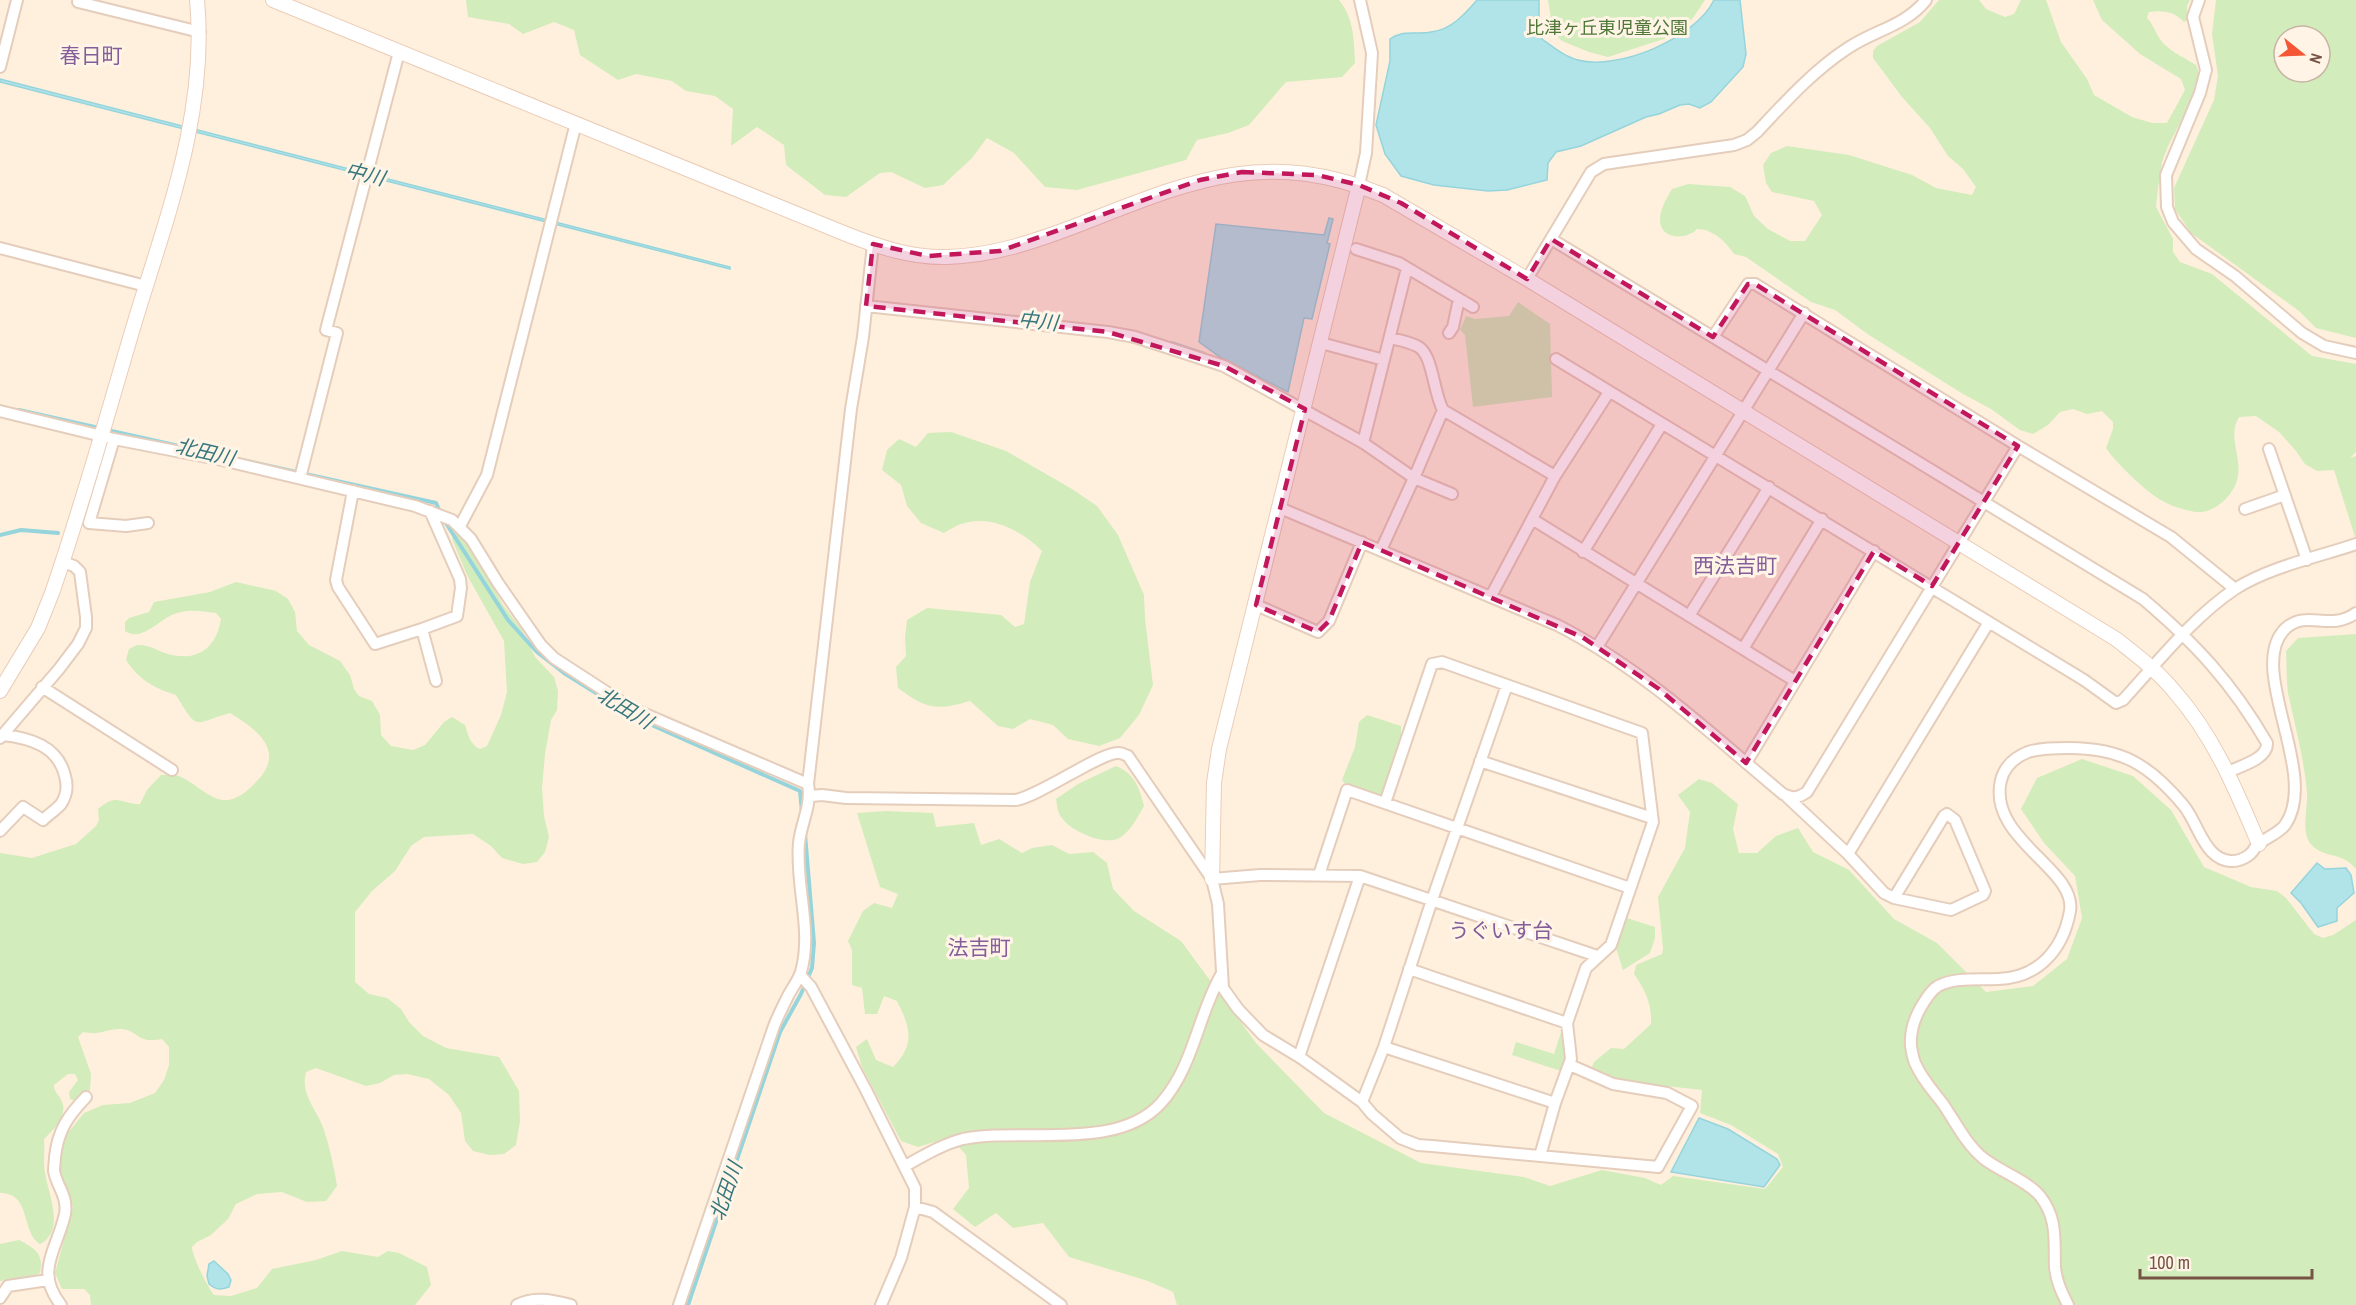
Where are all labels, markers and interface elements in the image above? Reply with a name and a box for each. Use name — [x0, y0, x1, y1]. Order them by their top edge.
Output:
park label: 比津ヶ丘東児童公園 — [1526, 15, 1688, 40]
north arrow — [2272, 24, 2332, 84]
district label: 春日町 — [60, 41, 123, 70]
text: N — [2304, 51, 2328, 67]
water label: 中川 — [342, 156, 390, 192]
water label: 中川 — [1017, 305, 1061, 336]
water label: 北田川 — [173, 432, 239, 472]
district label: 西法吉町 — [1693, 551, 1777, 580]
water label: 北田川 — [593, 681, 660, 736]
district label: うぐいす台 — [1449, 916, 1554, 945]
district label: 法吉町 — [948, 933, 1011, 962]
water label: 北田川 — [703, 1156, 749, 1224]
scale bar — [2140, 1242, 2312, 1280]
text: 100 m — [2149, 1250, 2190, 1275]

